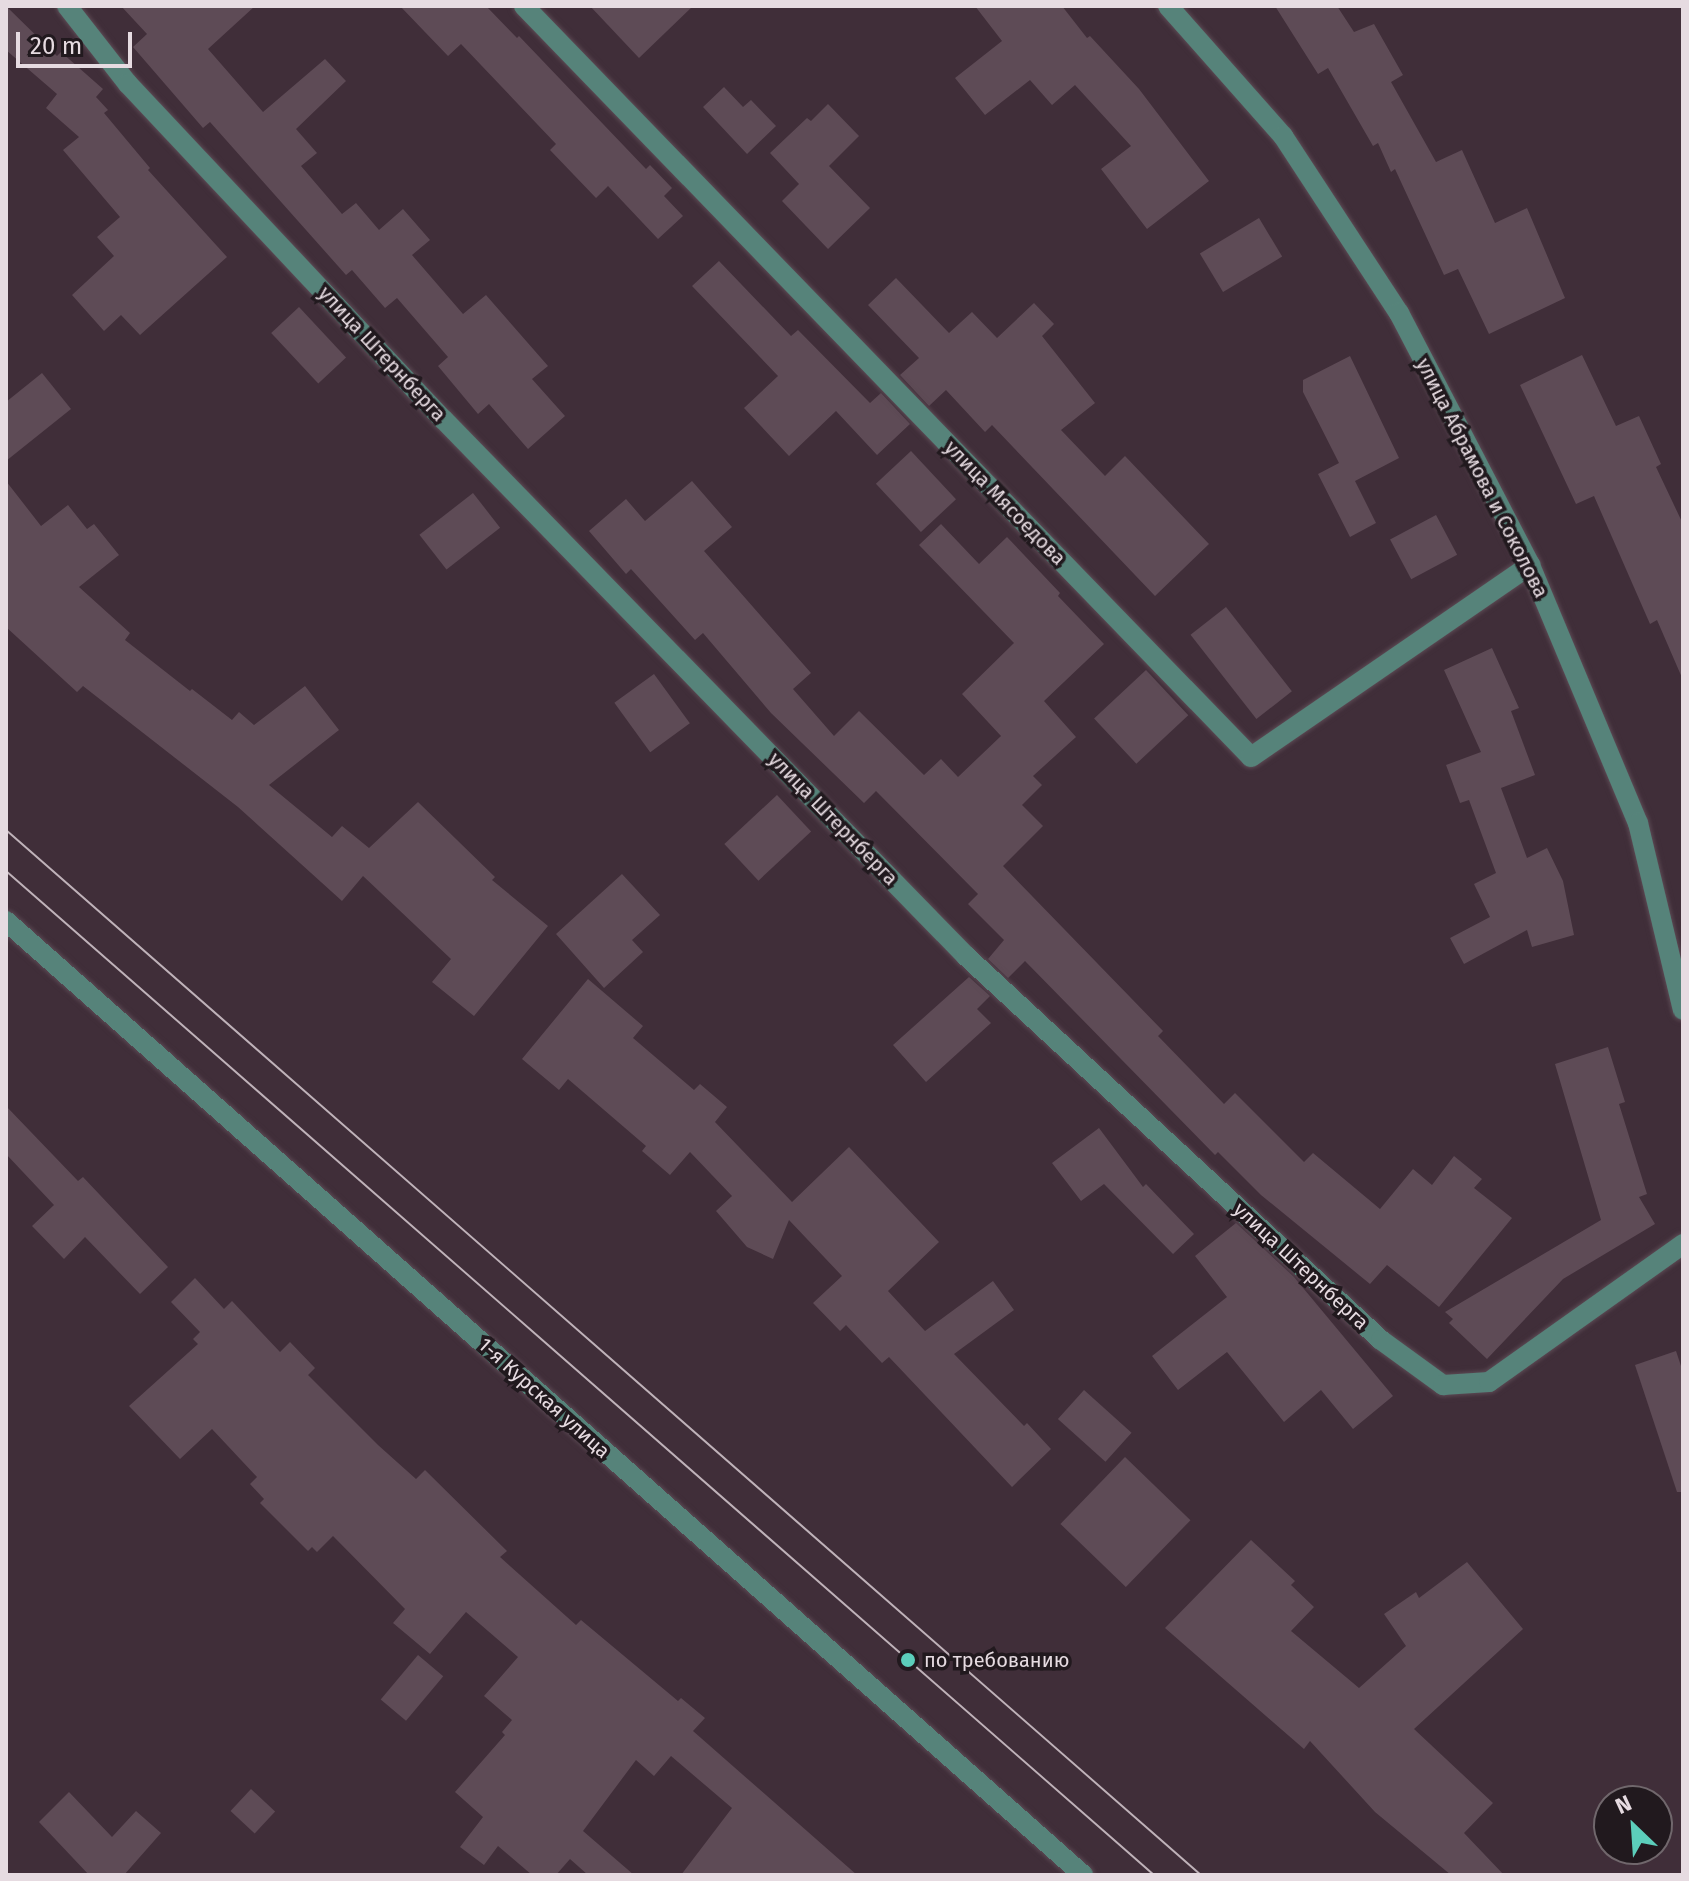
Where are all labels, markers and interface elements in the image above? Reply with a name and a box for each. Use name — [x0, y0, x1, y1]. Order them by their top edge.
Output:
scale bar — [20, 16, 136, 66]
text: 20 m — [30, 32, 82, 60]
street label: улица Штернберга — [313, 282, 451, 426]
street label: улица Абрамова и Соколова — [1411, 354, 1553, 602]
street label: улица Мясоедова — [939, 436, 1071, 570]
street label: улица Штернберга — [763, 747, 903, 891]
street label: улица Штернберга — [1229, 1197, 1373, 1335]
street label: 1-я Курская улица — [473, 1333, 615, 1463]
place label: по требованию — [924, 1648, 1069, 1672]
marker: по требованию — [899, 1651, 917, 1669]
north arrow — [1593, 1785, 1673, 1865]
text: N — [1611, 1789, 1636, 1820]

